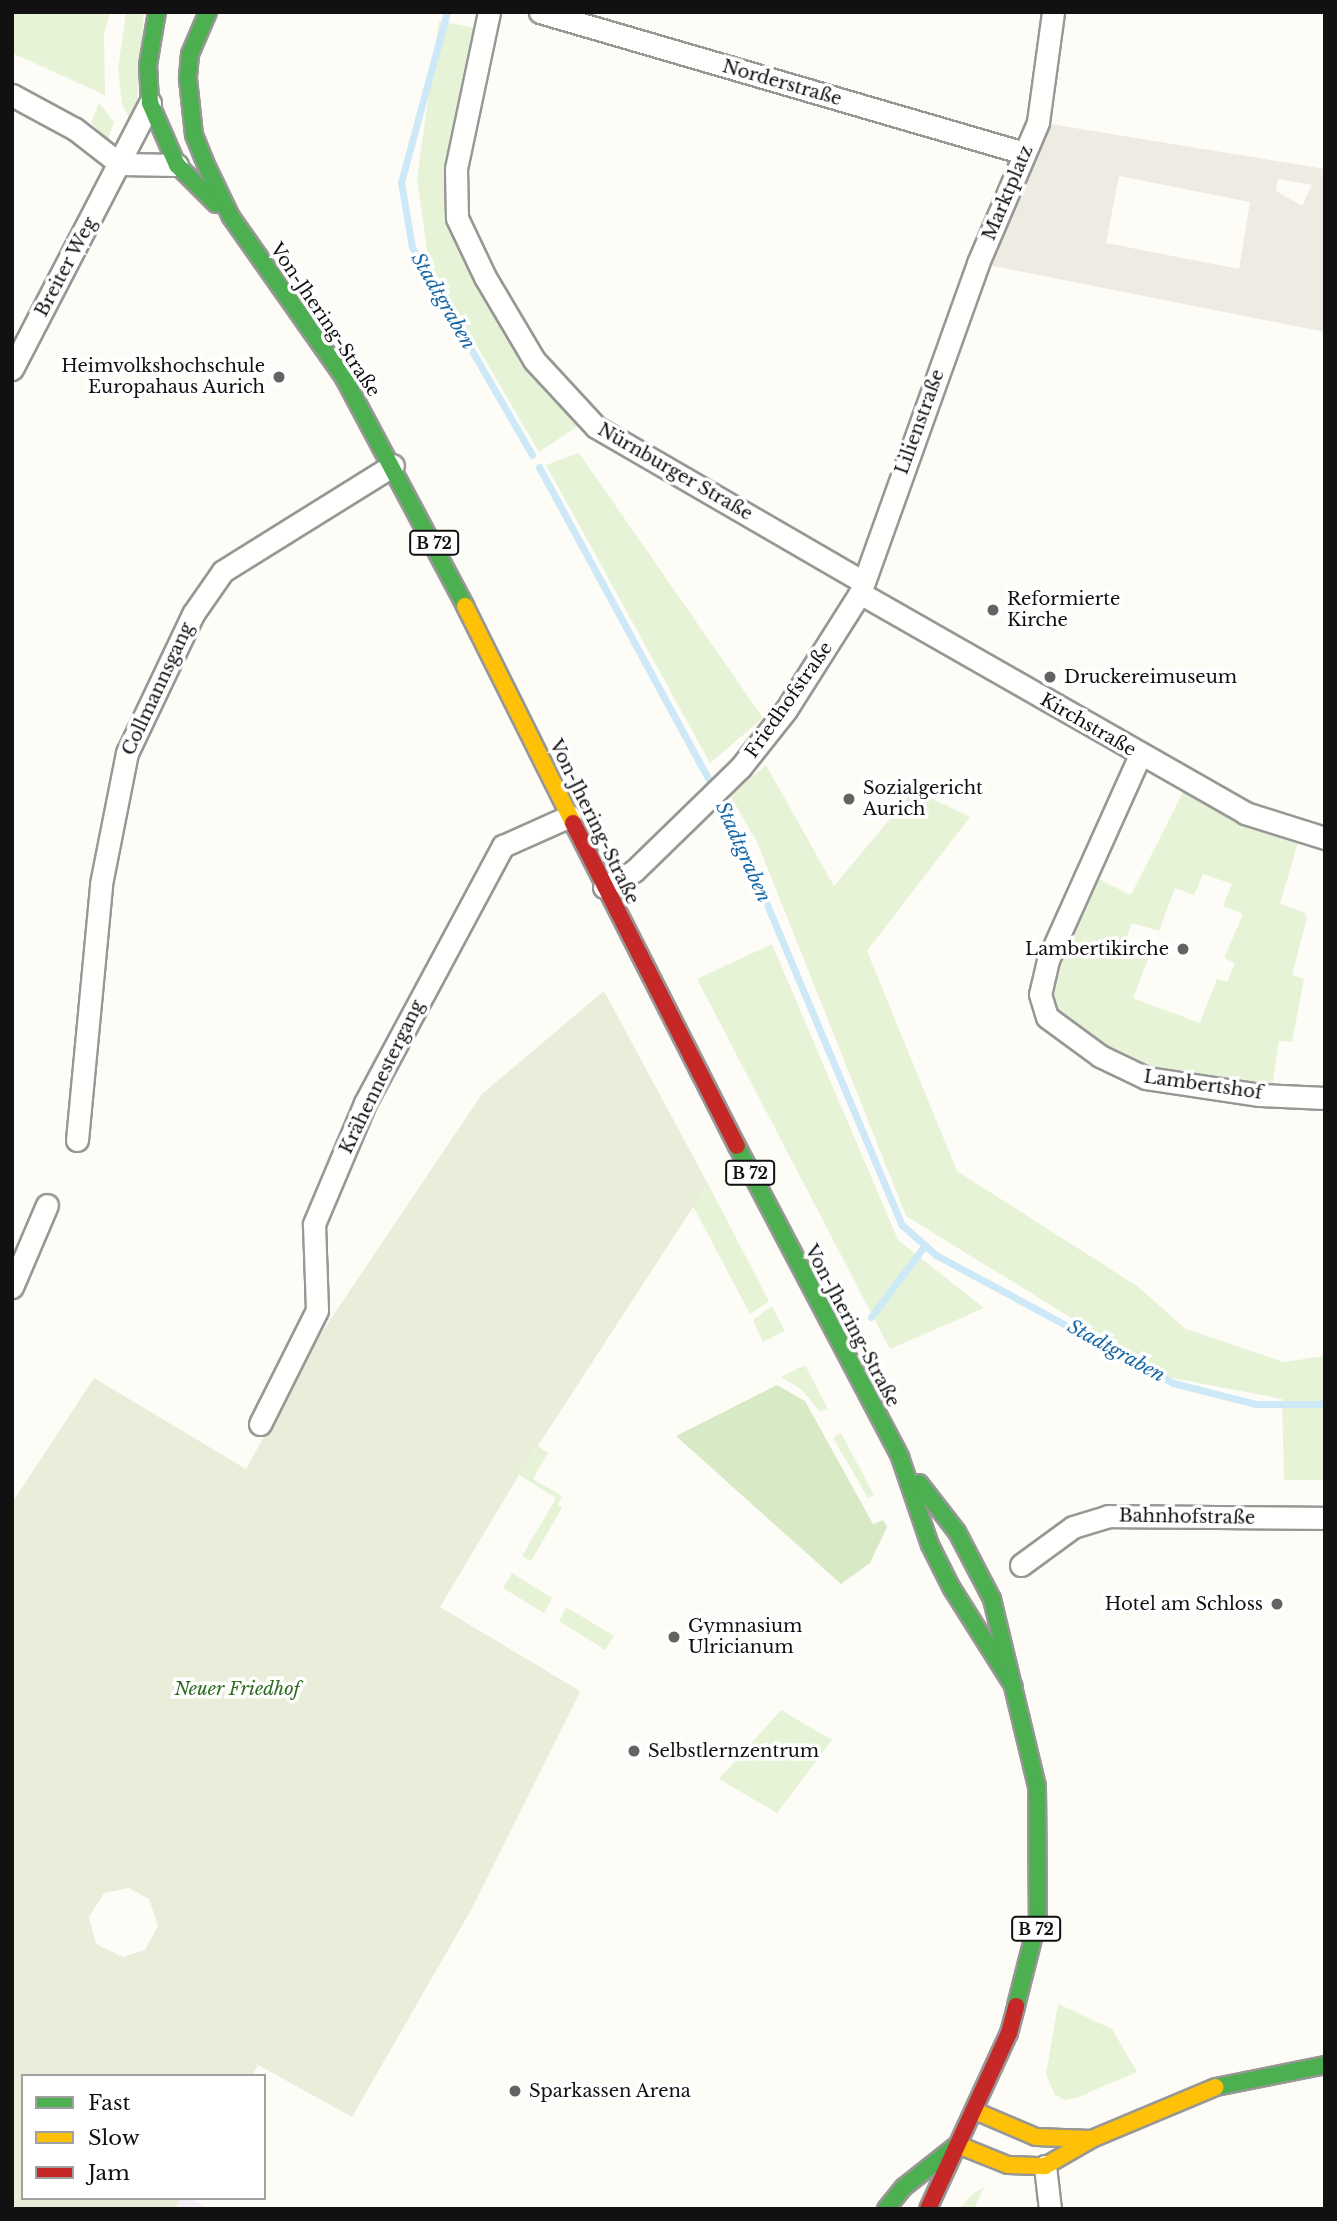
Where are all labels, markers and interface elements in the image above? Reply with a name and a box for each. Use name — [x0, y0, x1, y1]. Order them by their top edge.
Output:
street label: Norderstraße — [720, 56, 844, 110]
street label: Marktplatz — [978, 142, 1038, 244]
street label: Breiter Weg — [31, 213, 101, 321]
street label: Von-Jhering-Straße — [266, 239, 384, 401]
water label: Stadtgraben — [406, 249, 480, 353]
place label: Heimvolkshochschule Europahaus Aurich — [61, 356, 265, 398]
street label: Lilienstraße — [891, 367, 949, 477]
marker: Heimvolkshochschule Europahaus Aurich — [271, 369, 287, 385]
street label: Nürnburger Straße — [594, 419, 756, 525]
road number: B 72 — [408, 530, 460, 556]
place label: Reformierte Kirche — [1007, 589, 1120, 632]
marker: Reformierte Kirche — [985, 602, 1001, 618]
street label: Collmannsgang — [118, 619, 198, 759]
street label: Friedhofstraße — [741, 638, 837, 762]
place label: Druckereimuseum — [1064, 666, 1237, 688]
marker: Druckereimuseum — [1042, 669, 1058, 685]
street label: Kirchstraße — [1036, 689, 1140, 761]
street label: Von-Jhering-Straße — [545, 736, 643, 908]
place label: Sozialgericht Aurich — [863, 778, 983, 820]
marker: Sozialgericht Aurich — [841, 791, 857, 807]
water label: Stadtgraben — [711, 798, 775, 906]
place label: Lambertikirche — [1025, 938, 1169, 960]
marker: Lambertikirche — [1175, 941, 1191, 957]
street label: Krähennestergang — [335, 997, 429, 1157]
street label: Lambertshof — [1142, 1066, 1264, 1104]
road number: B 72 — [724, 1161, 776, 1186]
street label: Von-Jhering-Straße — [800, 1241, 904, 1411]
water label: Stadtgraben — [1063, 1315, 1169, 1387]
street label: Bahnhofstraße — [1119, 1505, 1255, 1529]
place label: Hotel am Schloss — [1105, 1593, 1263, 1615]
marker: Hotel am Schloss — [1269, 1596, 1285, 1612]
place label: Gymnasium Ulricianum — [688, 1616, 802, 1658]
marker: Gymnasium Ulricianum — [666, 1629, 682, 1645]
park label: Neuer Friedhof — [174, 1678, 300, 1700]
place label: Selbstlernzentrum — [648, 1740, 819, 1762]
marker: Selbstlernzentrum — [626, 1743, 642, 1759]
road number: B 72 — [1010, 1916, 1062, 1941]
legend — [21, 2074, 266, 2200]
place label: Sparkassen Arena — [529, 2080, 692, 2102]
marker: Sparkassen Arena — [507, 2083, 523, 2099]
text: Fast — [88, 2090, 130, 2116]
text: Slow — [88, 2125, 140, 2151]
text: Jam — [88, 2160, 130, 2186]

